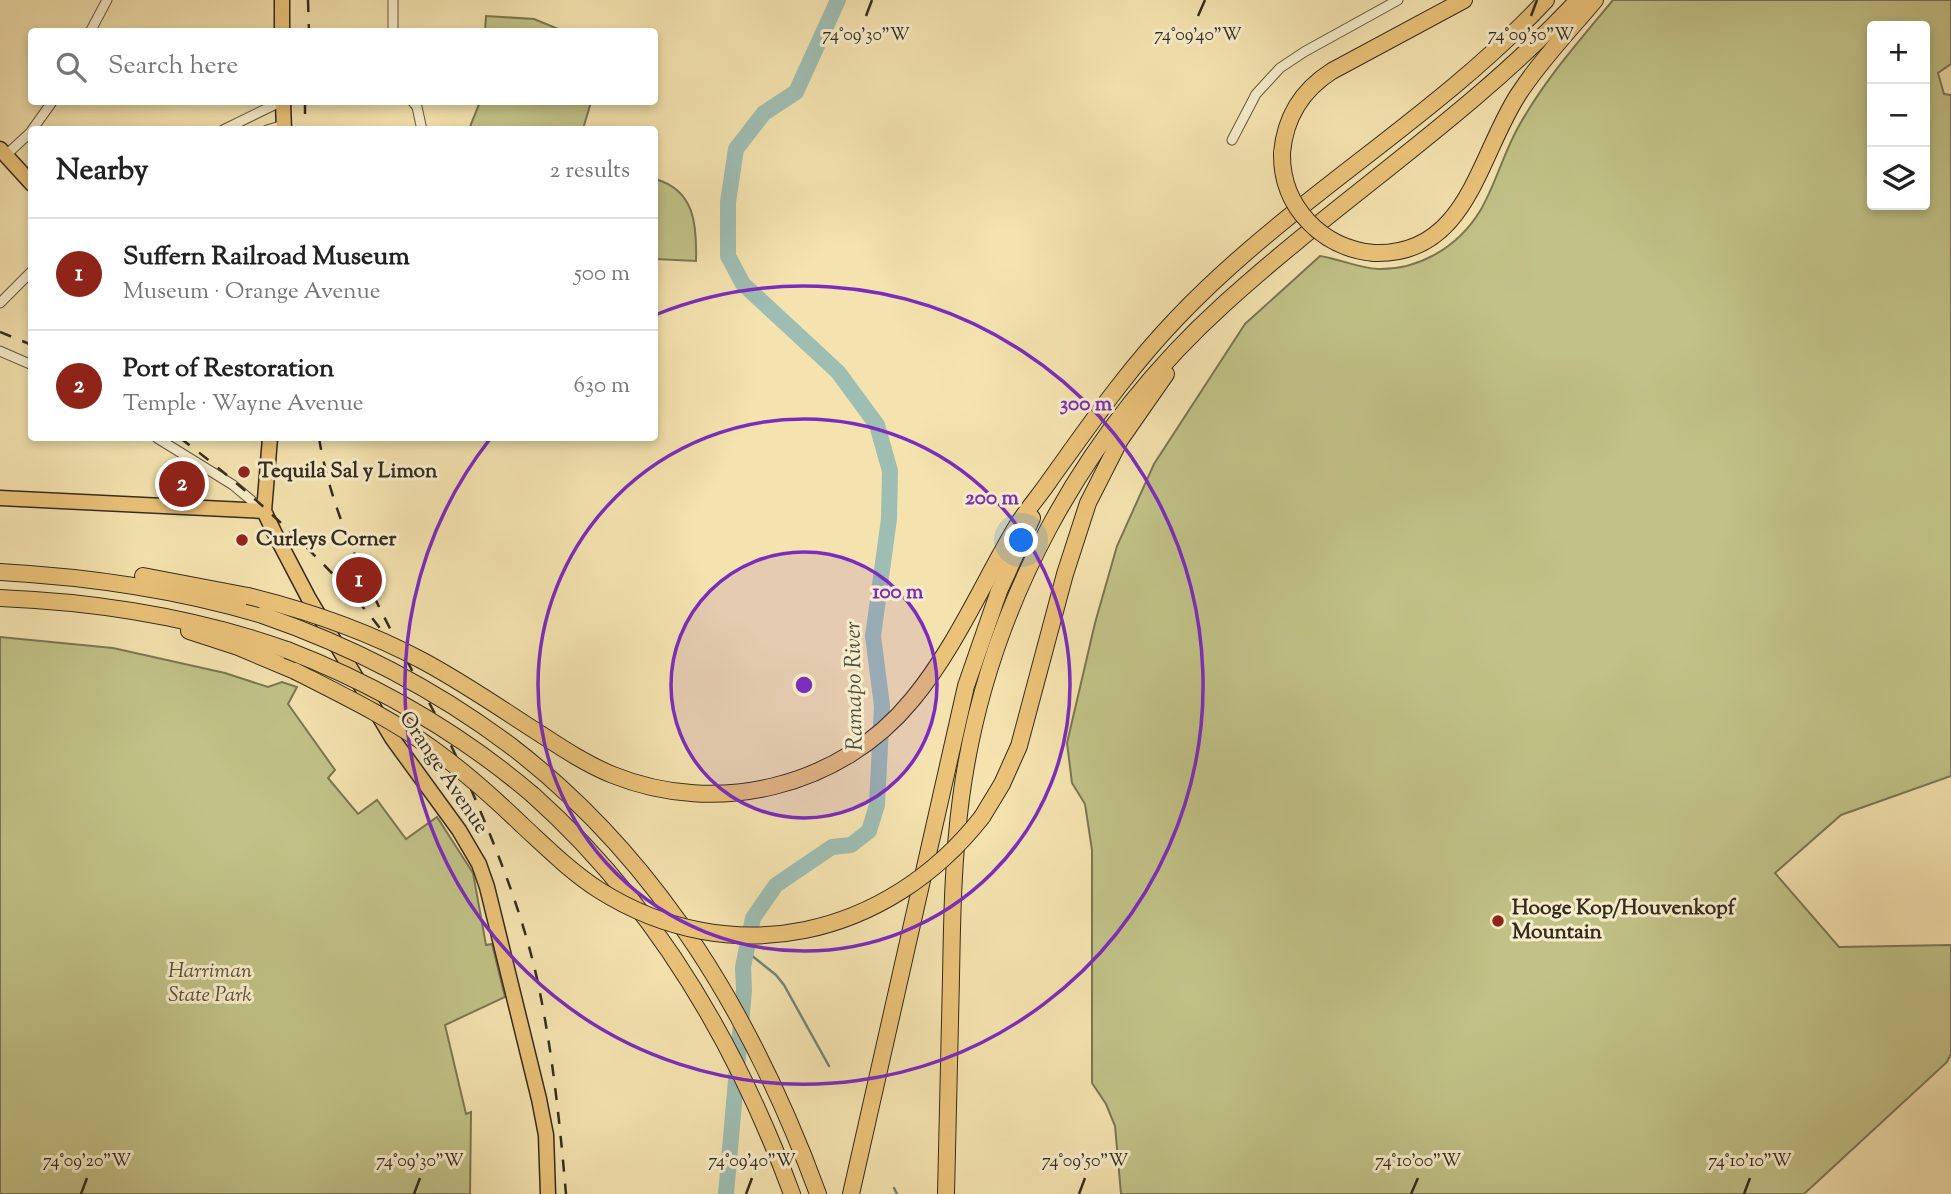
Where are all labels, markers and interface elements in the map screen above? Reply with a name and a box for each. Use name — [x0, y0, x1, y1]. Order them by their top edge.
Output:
map controls — [1867, 21, 1930, 210]
button: + — [1867, 21, 1930, 84]
text: 74°09'30"W — [822, 23, 910, 49]
text: 74°09'40"W — [1154, 23, 1242, 49]
text: 74°09'50"W — [1488, 23, 1574, 49]
search box — [28, 28, 658, 105]
icon: search — [52, 48, 90, 86]
text: Search here — [108, 48, 238, 85]
button: − — [1867, 84, 1930, 147]
button: layers — [1867, 147, 1930, 210]
text: Nearby — [56, 150, 148, 193]
text: 2 results — [550, 155, 630, 188]
text: Suffern Railroad Museum — [123, 239, 410, 276]
text: 1 — [75, 258, 83, 291]
text: 500 m — [574, 258, 630, 291]
text: Museum · Orange Avenue — [123, 276, 380, 309]
text: Port of Restoration — [123, 351, 334, 388]
text: 2 — [74, 370, 84, 403]
text: 630 m — [573, 370, 630, 403]
text: Temple · Wayne Avenue — [123, 388, 364, 421]
text: 300 m — [1060, 390, 1113, 420]
place label: Tequila Sal y Limon — [258, 457, 438, 487]
pin: 2 — [159, 458, 205, 510]
marker: Tequila Sal y Limon — [236, 464, 252, 480]
text: 200 m — [965, 484, 1020, 514]
your location — [1004, 523, 1038, 557]
place label: Curleys Corner — [256, 525, 396, 555]
marker: Curleys Corner — [234, 532, 250, 548]
pin: 1 — [336, 554, 382, 606]
text: 100 m — [873, 578, 924, 608]
water label: Ramapo River — [837, 621, 873, 751]
centre of rings — [792, 673, 816, 697]
street label: Orange Avenue — [391, 706, 495, 840]
place label: Hooge Kop/Houvenkopf Mountain — [1512, 894, 1737, 948]
marker: Hooge Kop/Houvenkopf Mountain — [1490, 913, 1506, 929]
park label: Harriman State Park — [168, 957, 252, 1011]
text: 74°09'20"W — [43, 1149, 131, 1175]
text: 74°09'30"W — [376, 1149, 464, 1175]
text: 74°09'40"W — [708, 1149, 796, 1175]
text: 74°09'50"W — [1042, 1149, 1128, 1175]
text: 74°10'00"W — [1375, 1149, 1461, 1175]
text: 74°10'10"W — [1708, 1149, 1792, 1175]

